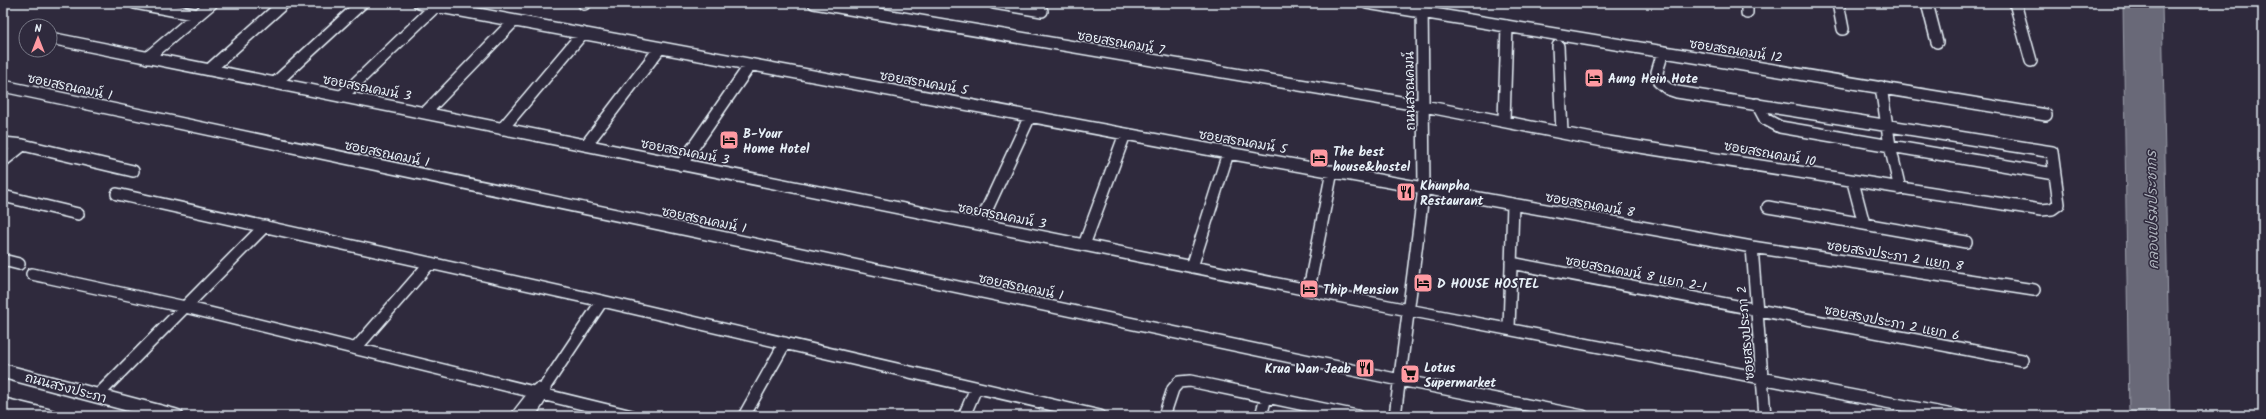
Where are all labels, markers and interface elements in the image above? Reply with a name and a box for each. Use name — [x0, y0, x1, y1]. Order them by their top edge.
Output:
north arrow — [18, 18, 58, 58]
text: N — [35, 20, 42, 38]
street label: ซอยสรณคมน์ 7 — [1075, 25, 1167, 62]
street label: ซอยสรณคมน์ 12 — [1688, 34, 1784, 69]
street label: ถนนสรณคมน์ — [1399, 51, 1422, 131]
street label: ซอยสรณคมน์ 5 — [878, 65, 971, 102]
hotel icon: Aung Hein Hote — [1583, 67, 1605, 89]
street label: ซอยสรณคมน์ 1 — [25, 68, 114, 107]
place label: Aung Hein Hote — [1608, 69, 1699, 90]
street label: ซอยสรณคมน์ 3 — [321, 70, 413, 107]
place label: B-Your Home Hotel — [743, 124, 810, 160]
street label: ซอยสรณคมน์ 5 — [1197, 124, 1290, 161]
hotel icon: B-Your Home Hotel — [718, 129, 740, 151]
street label: ซอยสรณคมน์ 3 — [639, 134, 731, 171]
street label: ซอยสรณคมน์ 1 — [342, 135, 431, 174]
street label: ซอยสรณคมน์ 10 — [1722, 136, 1818, 173]
place label: The best house&hostel — [1333, 142, 1411, 178]
hotel icon: The best house&hostel — [1308, 147, 1330, 169]
water label: คลองเปรมประชากร — [2141, 149, 2165, 269]
place label: Khunpha Restaurant — [1420, 176, 1484, 212]
restaurant icon: Khunpha Restaurant — [1395, 181, 1417, 203]
street label: ซอยสรณคมน์ 8 — [1543, 187, 1636, 224]
street label: ซอยสรณคมน์ 3 — [956, 198, 1048, 235]
street label: ซอยสรณคมน์ 1 — [659, 201, 748, 240]
street label: ซอยสรงประภา 2 แยก 8 — [1825, 235, 1965, 278]
street label: ซอยสรณคมน์ 8 แยก 2-1 — [1563, 250, 1708, 298]
street label: ซอยสรณคมน์ 1 — [976, 268, 1065, 307]
hotel icon: D HOUSE HOSTEL — [1412, 272, 1434, 294]
place label: D HOUSE HOSTEL — [1437, 274, 1539, 295]
hotel icon: Thip Mension — [1298, 278, 1320, 300]
place label: Thip Mension — [1323, 280, 1399, 301]
street label: ซอยสรงประภา 2 — [1732, 285, 1761, 381]
street label: ซอยสรงประภา 2 แยก 6 — [1822, 300, 1961, 347]
restaurant icon: Krua Wan Jeab — [1354, 357, 1376, 379]
place label: Lotus Supermarket — [1424, 358, 1496, 394]
place label: Krua Wan Jeab — [1265, 359, 1352, 380]
supermarket icon: Lotus Supermarket — [1399, 363, 1421, 385]
street label: ถนนสรงประภา — [22, 367, 109, 409]

